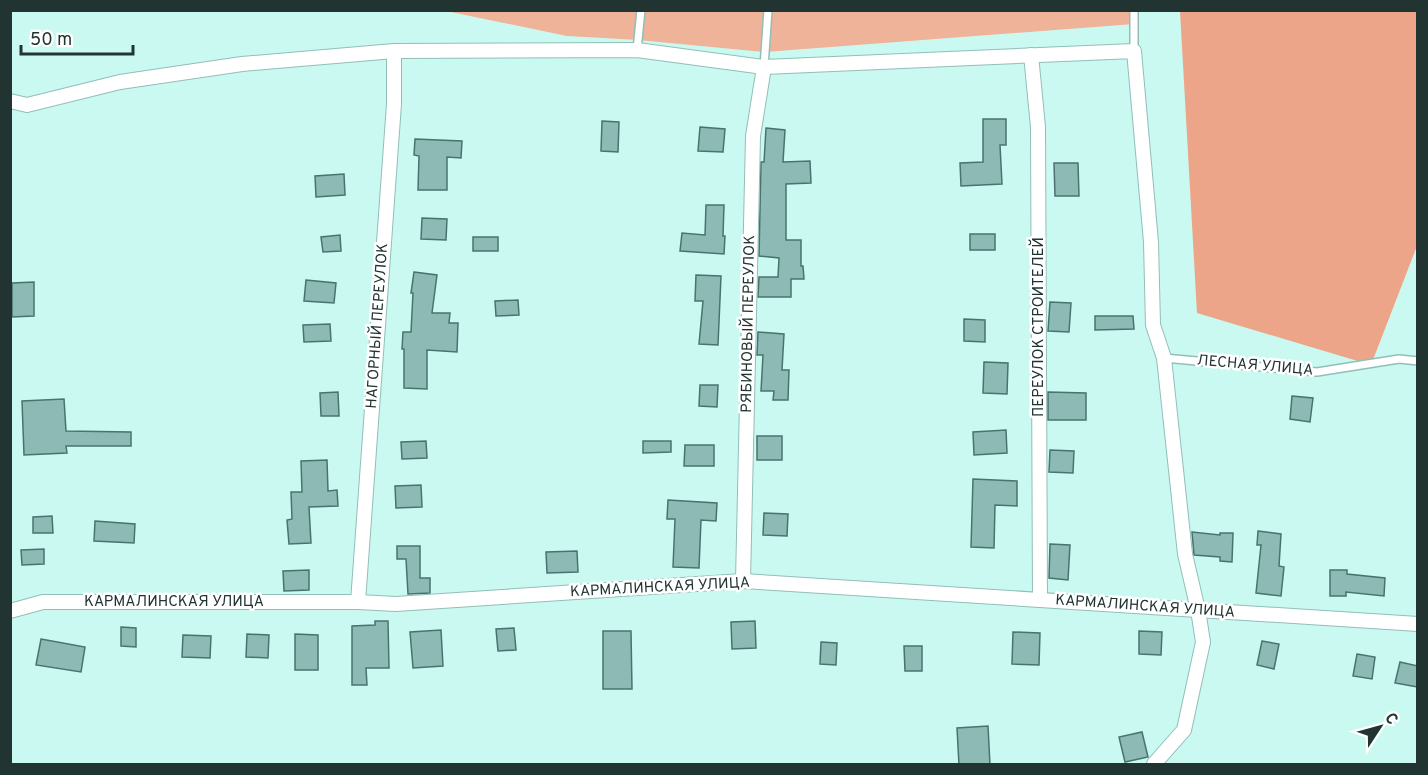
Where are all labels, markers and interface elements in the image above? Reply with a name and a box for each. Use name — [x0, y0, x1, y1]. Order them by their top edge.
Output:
scale bar — [21, 18, 134, 56]
text: 50 m — [30, 29, 72, 52]
street label: РЯБИНОВЫЙ ПЕРЕУЛОК — [736, 235, 760, 413]
street label: ПЕРЕУЛОК СТРОИТЕЛЕЙ — [1028, 237, 1049, 417]
street label: НАГОРНЫЙ ПЕРЕУЛОК — [361, 242, 393, 409]
street label: ЛЕСНАЯ УЛИЦА — [1196, 351, 1314, 381]
street label: КАРМАЛИНСКАЯ УЛИЦА — [570, 574, 750, 602]
street label: КАРМАЛИНСКАЯ УЛИЦА — [1055, 591, 1235, 623]
street label: КАРМАЛИНСКАЯ УЛИЦА — [84, 593, 264, 612]
north arrow — [1350, 697, 1410, 757]
text: С — [1379, 709, 1402, 729]

